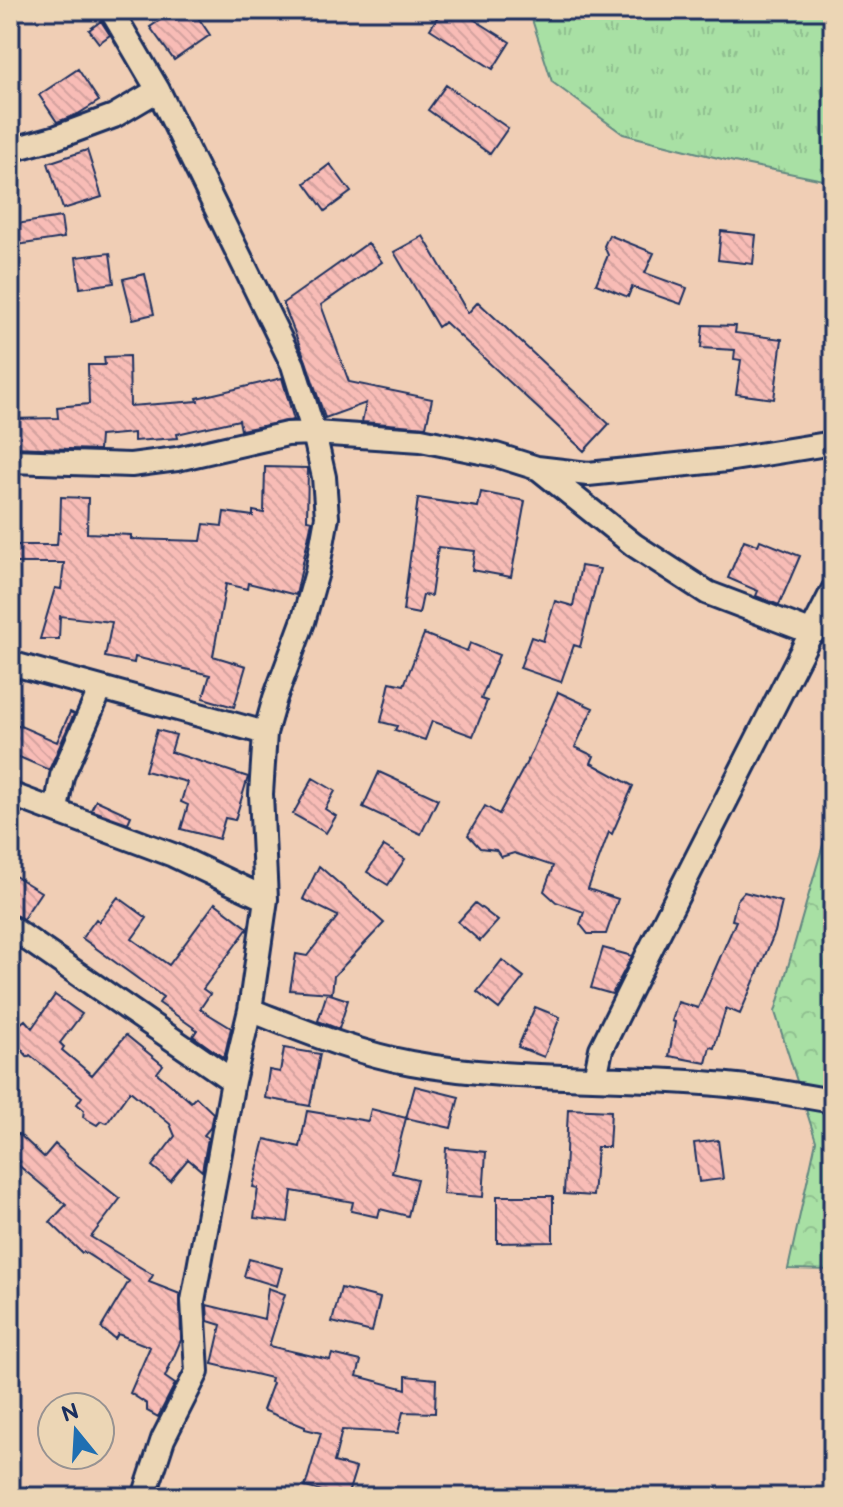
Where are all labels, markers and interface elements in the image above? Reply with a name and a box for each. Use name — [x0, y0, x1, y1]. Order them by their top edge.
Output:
north arrow — [36, 1391, 116, 1471]
text: N — [58, 1398, 82, 1429]

